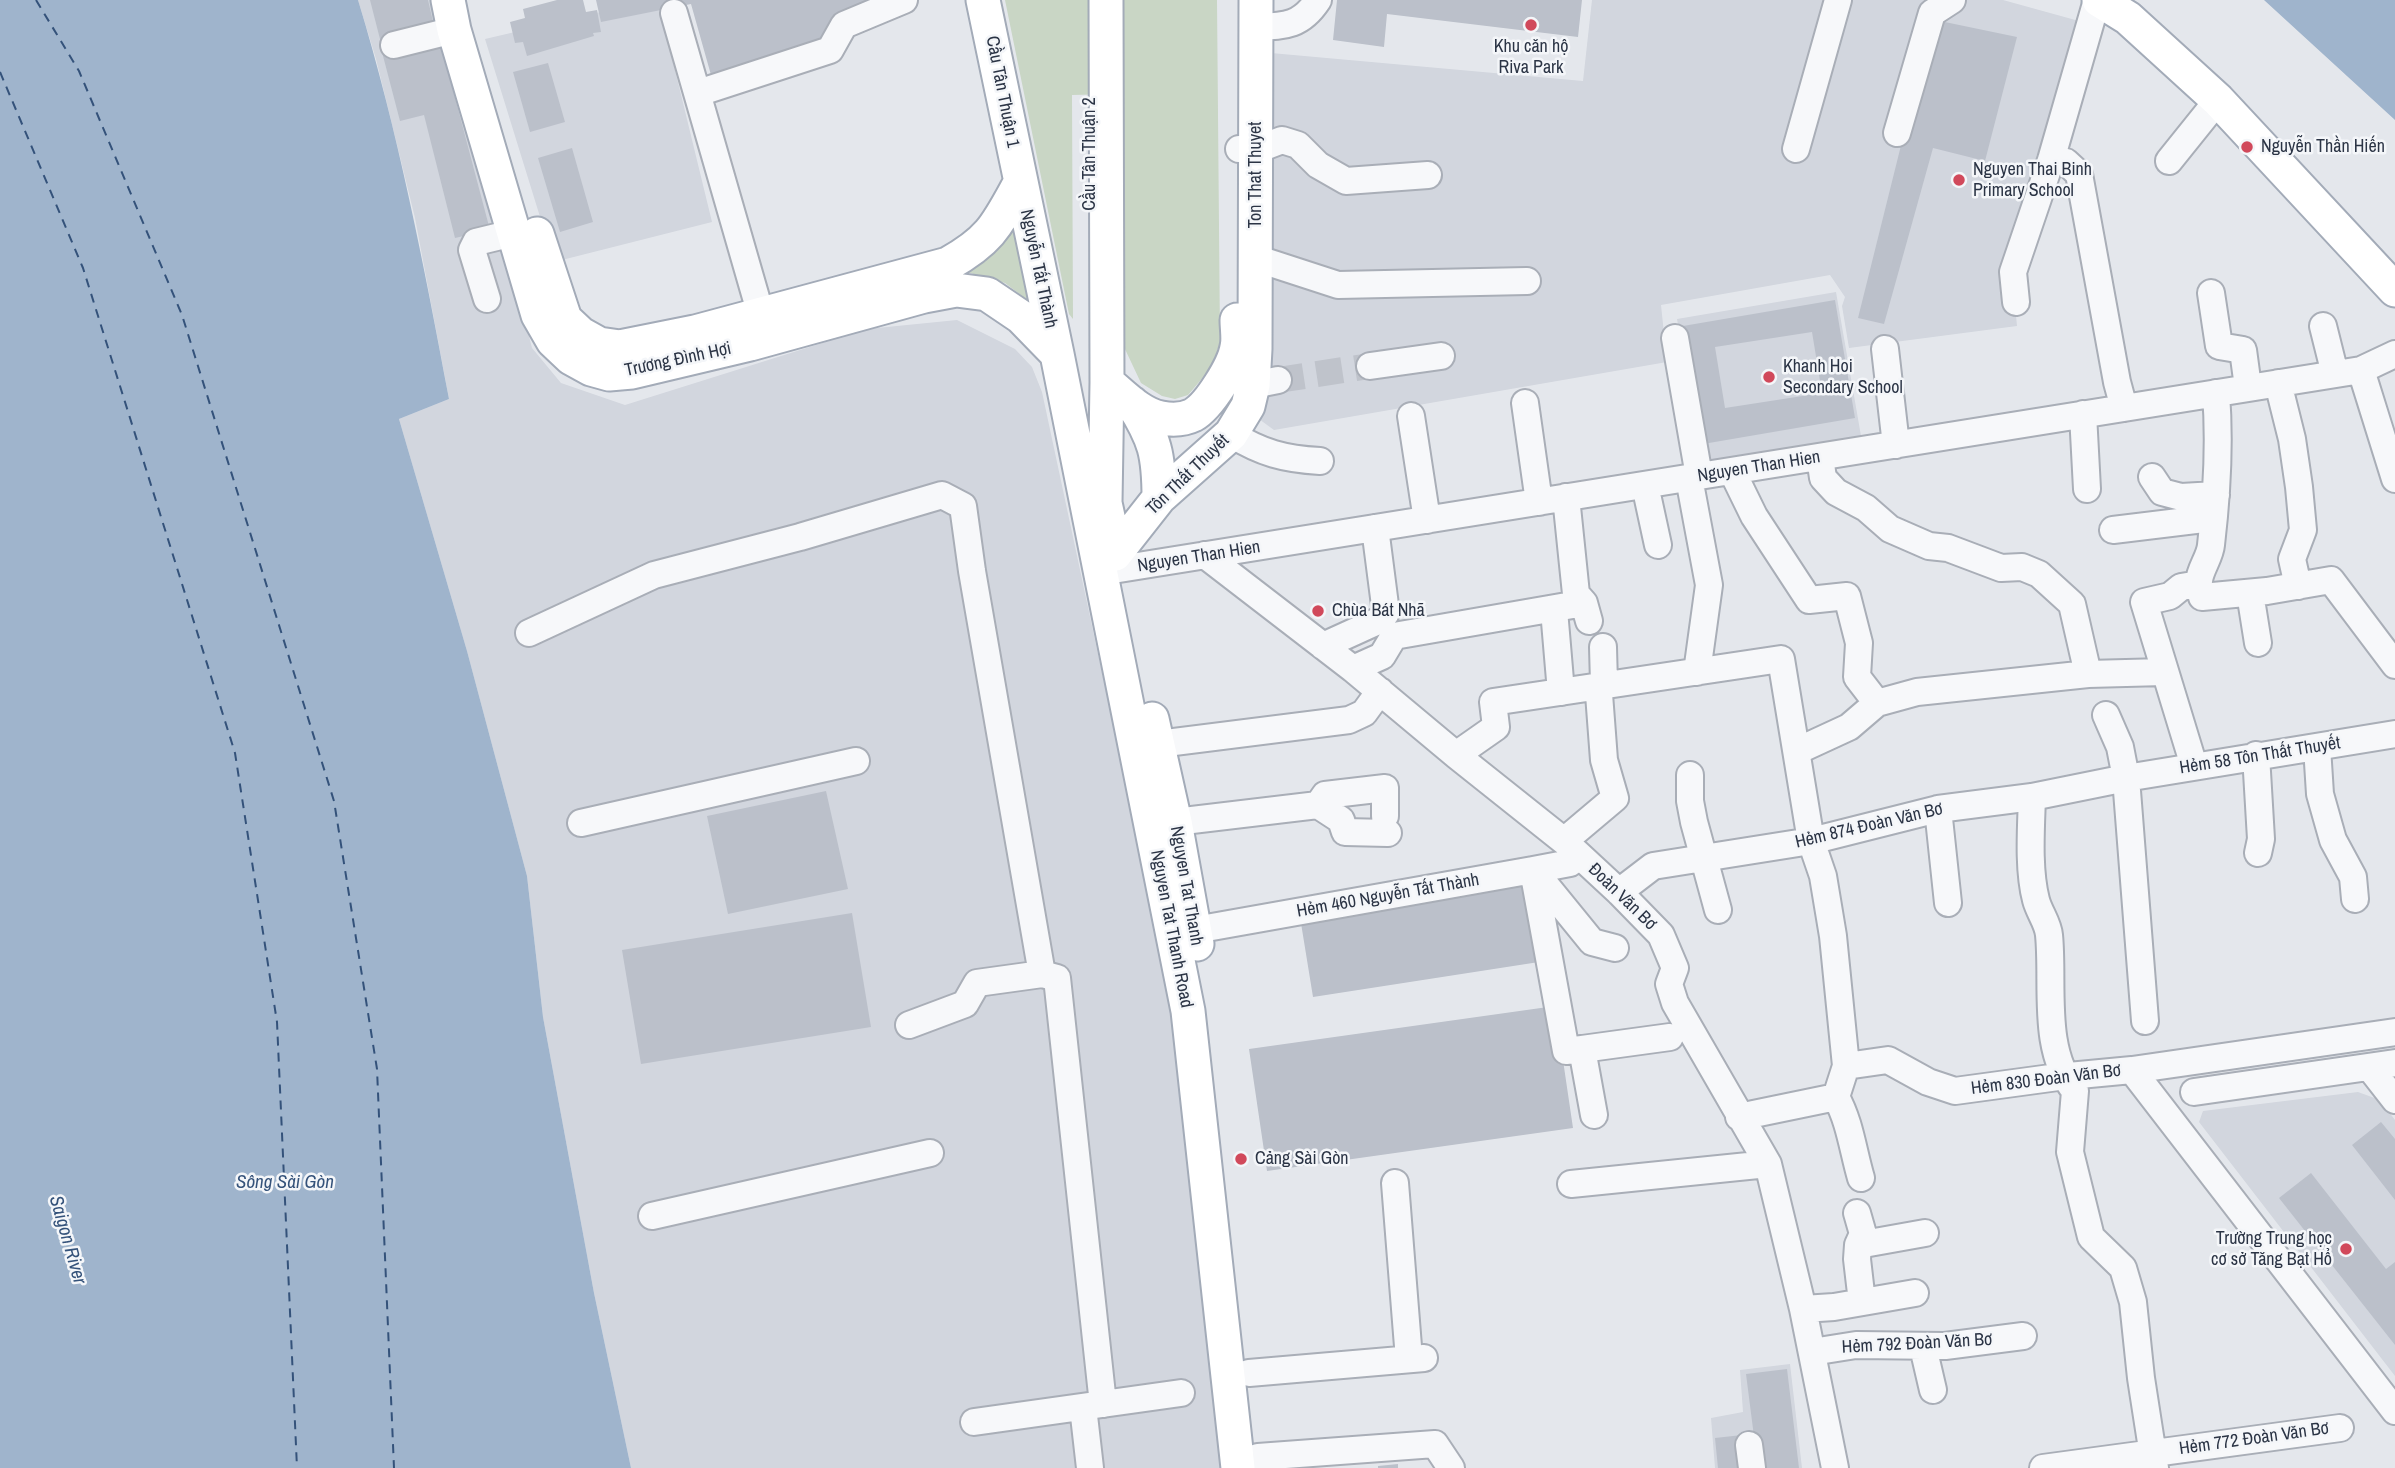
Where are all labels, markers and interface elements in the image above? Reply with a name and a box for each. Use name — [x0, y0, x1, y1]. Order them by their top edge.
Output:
marker: Khu căn hộ Riva Park — [1523, 17, 1539, 33]
street label: Cầu Tân Thuận 1 — [981, 34, 1023, 150]
place label: Khu căn hộ Riva Park — [1494, 36, 1568, 78]
street label: Cầu Tân Thuận 2 — [1079, 97, 1101, 211]
street label: Ton That Thuyet — [1245, 122, 1267, 228]
place label: Nguyễn Thần Hiến — [2261, 136, 2385, 158]
marker: Nguyễn Thần Hiến — [2239, 139, 2255, 155]
place label: Nguyen Thai Binh Primary School — [1973, 159, 2092, 202]
marker: Nguyen Thai Binh Primary School — [1951, 172, 1967, 188]
street label: Nguyễn Tất Thành — [1015, 208, 1061, 330]
street label: Trương Đình Hợi — [623, 338, 733, 382]
place label: Khanh Hoi Secondary School — [1783, 356, 1903, 398]
marker: Khanh Hoi Secondary School — [1761, 369, 1777, 385]
street label: Tôn Thất Thuyết — [1142, 430, 1234, 520]
street label: Nguyen Than Hien — [1696, 447, 1822, 487]
street label: Nguyen Than Hien — [1136, 537, 1262, 577]
place label: Chùa Bát Nhã — [1332, 600, 1425, 622]
marker: Chùa Bát Nhã — [1310, 603, 1326, 619]
street label: Hẻm 58 Tôn Thất Thuyết — [2178, 733, 2342, 779]
street label: Hẻm 874 Đoàn Văn Bơ — [1793, 799, 1945, 853]
street label: Nguyen Tat Thanh — [1165, 825, 1207, 947]
street label: Nguyen Tat Thanh Road — [1145, 848, 1197, 1010]
street label: Đoàn Văn Bơ — [1583, 859, 1661, 935]
street label: Hẻm 460 Nguyễn Tất Thành — [1295, 869, 1481, 923]
street label: Hẻm 830 Đoàn Văn Bơ — [1970, 1060, 2122, 1100]
place label: Cảng Sài Gòn — [1255, 1148, 1349, 1170]
marker: Cảng Sài Gòn — [1233, 1151, 1249, 1167]
water label: Sông Sài Gòn — [236, 1172, 334, 1194]
water label: Saigon River — [44, 1193, 90, 1287]
place label: Trường Trung học cơ sở Tăng Bạt Hổ — [2211, 1228, 2332, 1270]
marker: Trường Trung học cơ sở Tăng Bạt Hổ — [2338, 1241, 2354, 1257]
street label: Hẻm 792 Đoàn Văn Bơ — [1841, 1329, 1993, 1359]
street label: Hẻm 772 Đoàn Văn Bơ — [2178, 1418, 2330, 1460]

